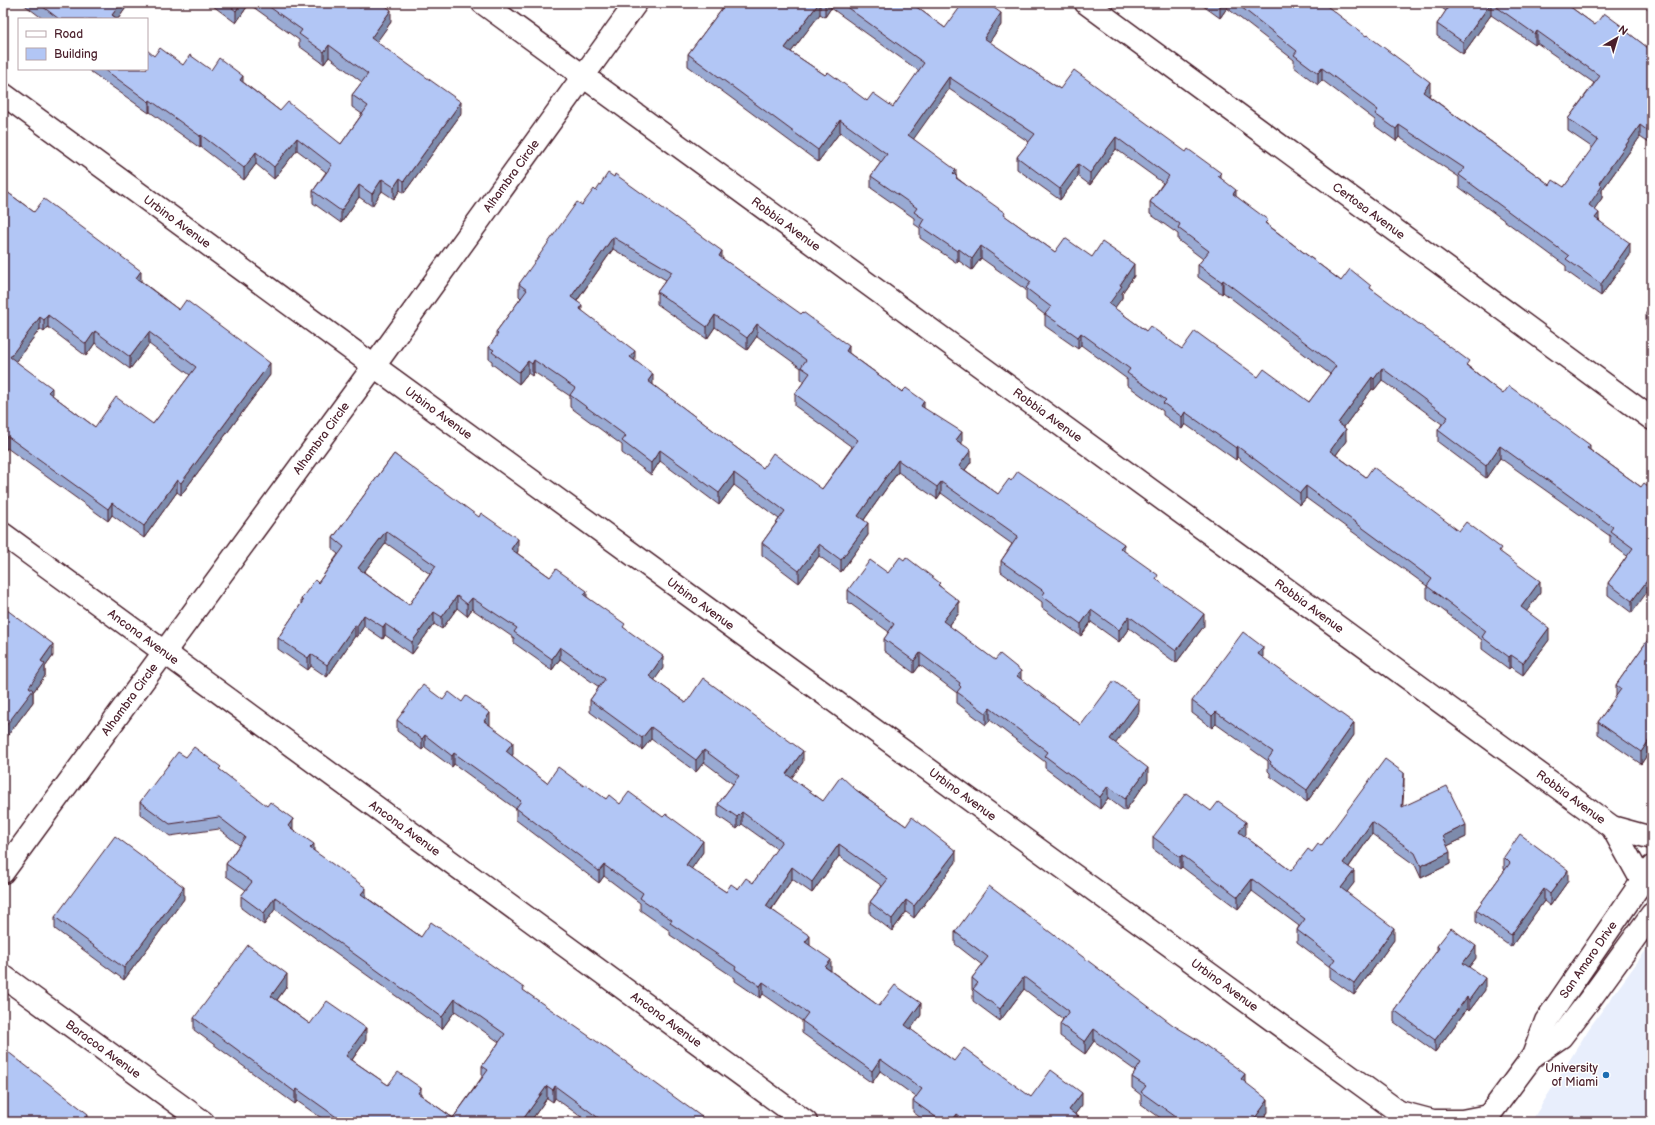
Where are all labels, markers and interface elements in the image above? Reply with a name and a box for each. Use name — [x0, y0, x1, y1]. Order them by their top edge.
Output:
legend — [18, 18, 148, 70]
north arrow — [1597, 18, 1637, 58]
text: N — [1616, 23, 1630, 38]
text: Road — [54, 27, 83, 42]
text: Building — [54, 47, 98, 62]
street label: Alhambra Circle — [480, 137, 543, 215]
street label: Certosa Avenue — [1329, 179, 1408, 243]
street label: Urbino Avenue — [141, 192, 214, 251]
street label: Robbia Avenue — [748, 194, 823, 254]
street label: Urbino Avenue — [402, 383, 475, 443]
street label: Robbia Avenue — [1010, 385, 1085, 445]
street label: Alhambra Circle — [290, 399, 353, 477]
street label: Urbino Avenue — [664, 574, 737, 633]
street label: Robbia Avenue — [1272, 576, 1347, 636]
street label: Ancona Avenue — [105, 606, 182, 668]
street label: Alhambra Circle — [98, 660, 161, 739]
street label: Urbino Avenue — [926, 765, 999, 824]
street label: Robbia Avenue — [1533, 767, 1609, 827]
street label: Ancona Avenue — [366, 797, 443, 859]
street label: San Amaro Drive — [1556, 918, 1620, 1001]
street label: Urbino Avenue — [1188, 955, 1261, 1015]
street label: Ancona Avenue — [628, 989, 705, 1051]
street label: Baracoa Avenue — [63, 1017, 144, 1082]
place label: University of Miami — [1545, 1061, 1599, 1090]
marker: University of Miami — [1601, 1070, 1611, 1080]

